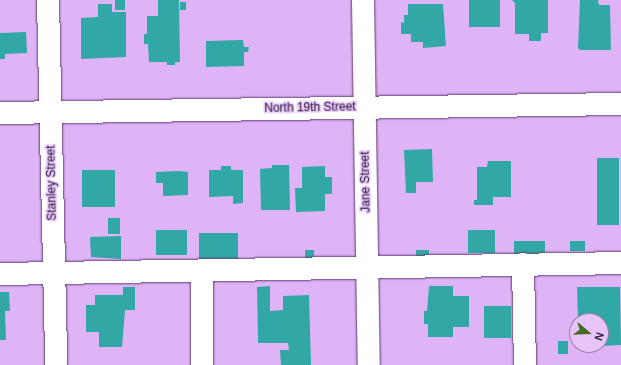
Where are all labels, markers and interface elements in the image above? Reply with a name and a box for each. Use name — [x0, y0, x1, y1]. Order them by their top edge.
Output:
street label: North 19th Street — [264, 100, 356, 116]
street label: Stanley Street — [44, 145, 60, 221]
street label: Jane Street — [358, 151, 374, 213]
north arrow — [569, 313, 609, 353]
text: N — [592, 331, 606, 342]

